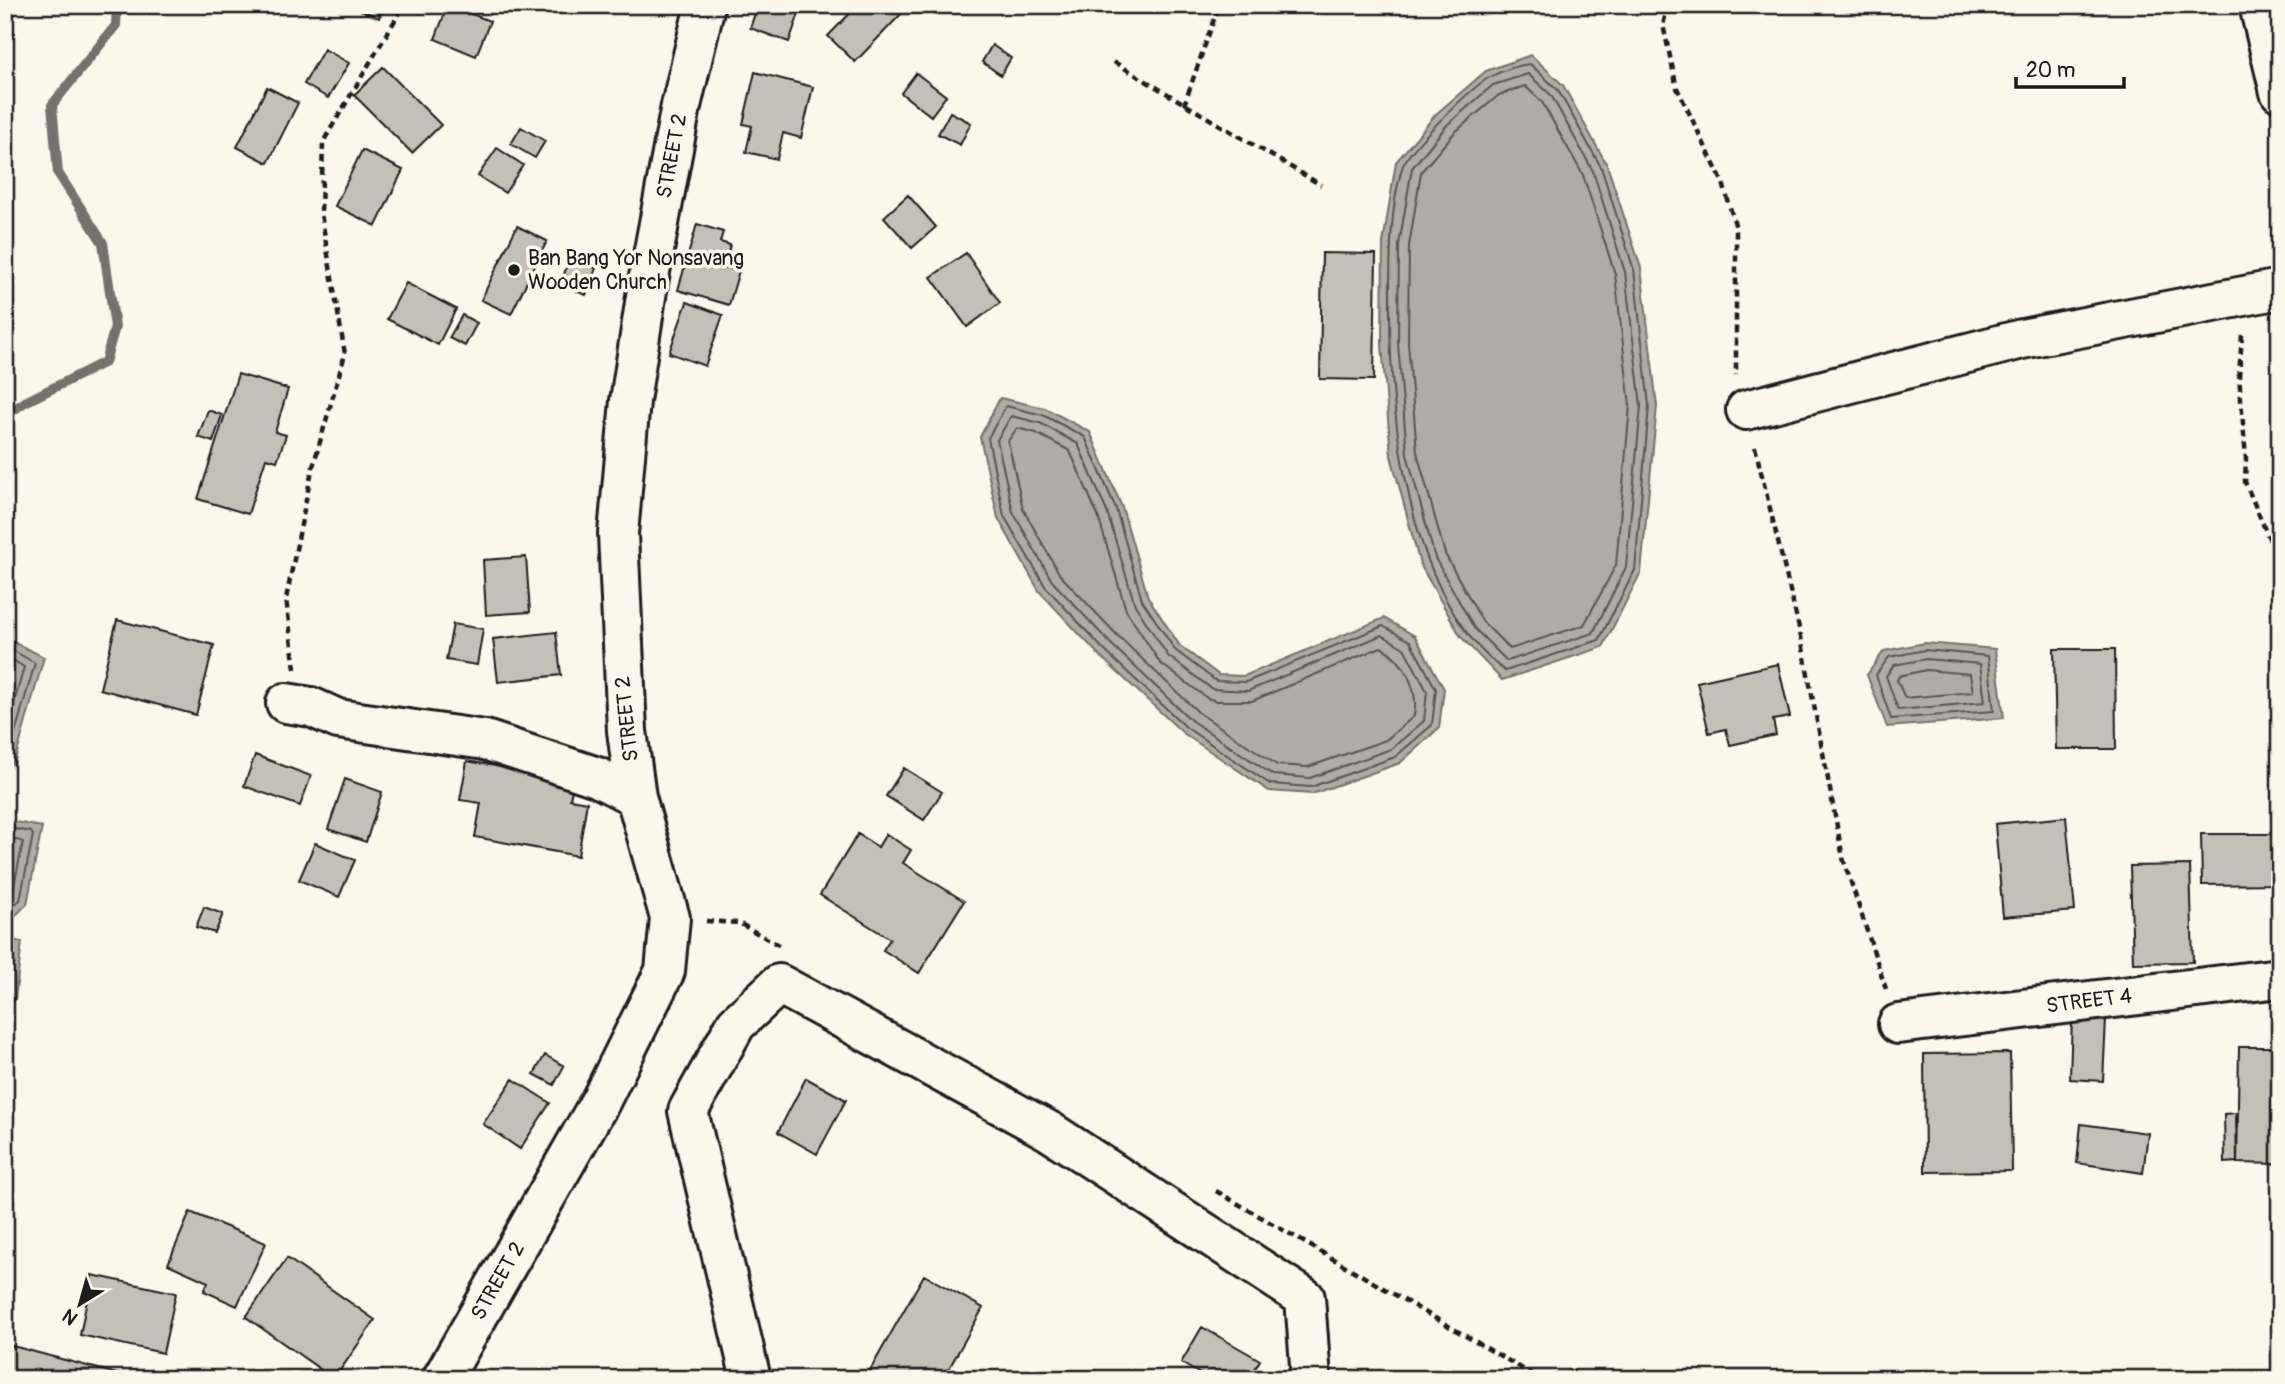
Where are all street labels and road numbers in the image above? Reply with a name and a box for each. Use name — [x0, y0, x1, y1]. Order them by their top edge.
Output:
street label: STREET 2 — [651, 111, 693, 201]
street label: STREET 2 — [609, 675, 645, 763]
street label: STREET 4 — [2045, 982, 2133, 1020]
street label: STREET 2 — [465, 1237, 531, 1325]

